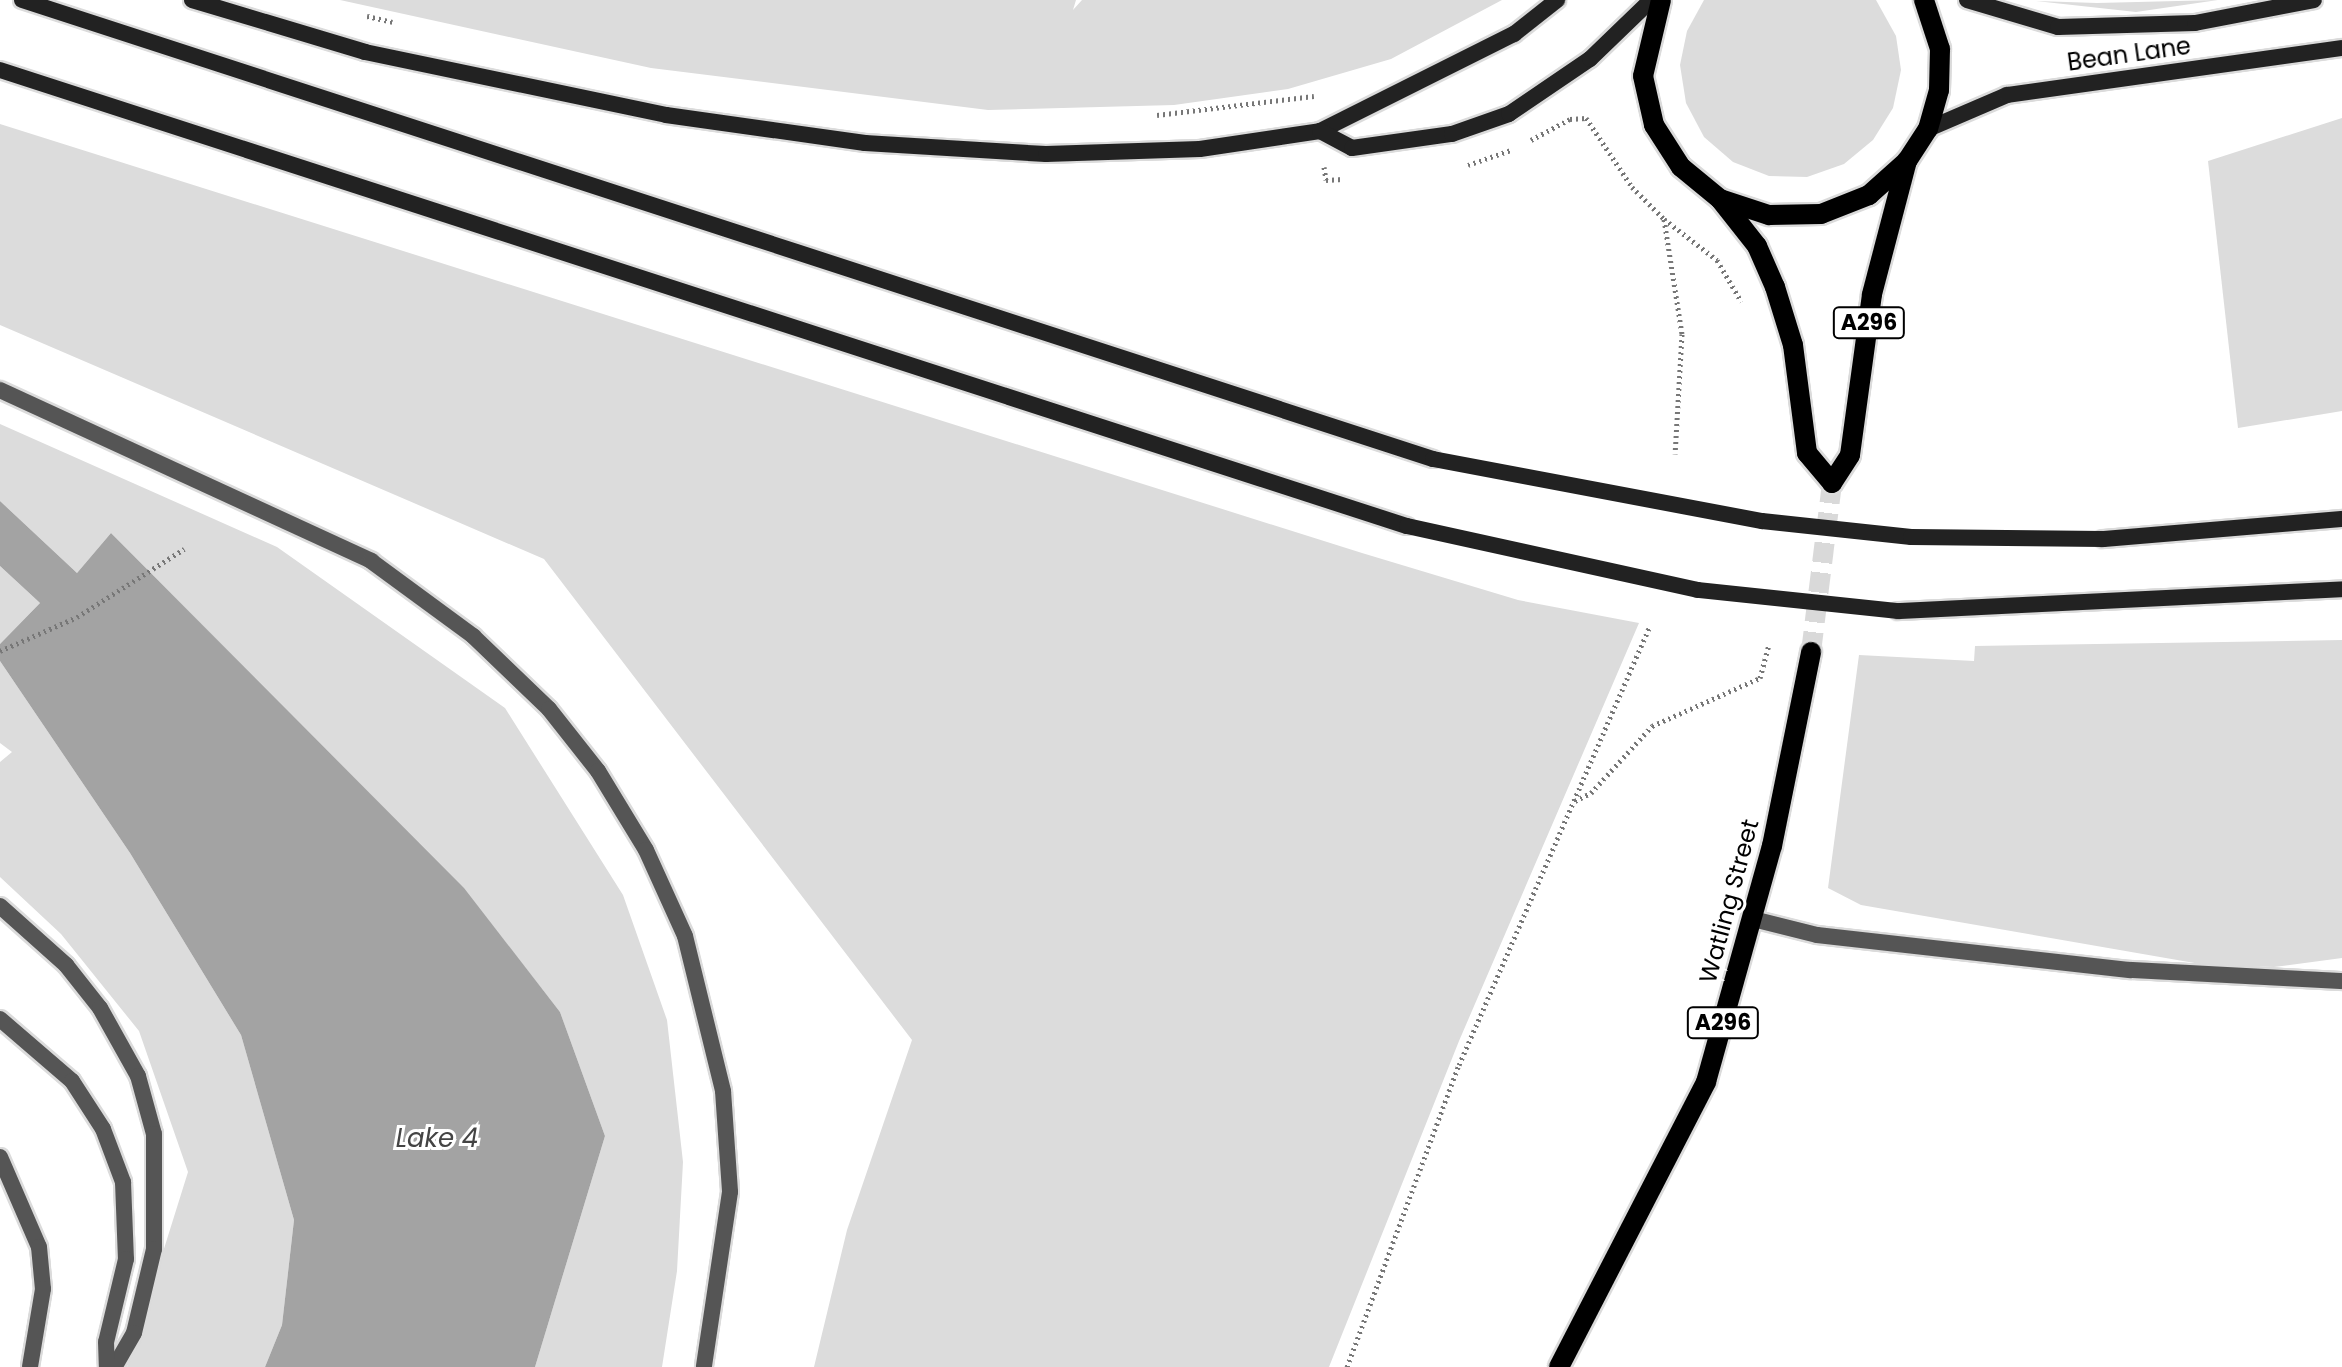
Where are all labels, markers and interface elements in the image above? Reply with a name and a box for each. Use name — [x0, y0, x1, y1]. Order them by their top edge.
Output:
street label: Bean Lane — [2065, 31, 2193, 77]
road number: A296 — [1831, 305, 1907, 341]
street label: Watling Street — [1693, 816, 1765, 986]
road number: A296 — [1685, 1005, 1761, 1041]
water label: Lake 4 — [396, 1123, 478, 1155]

